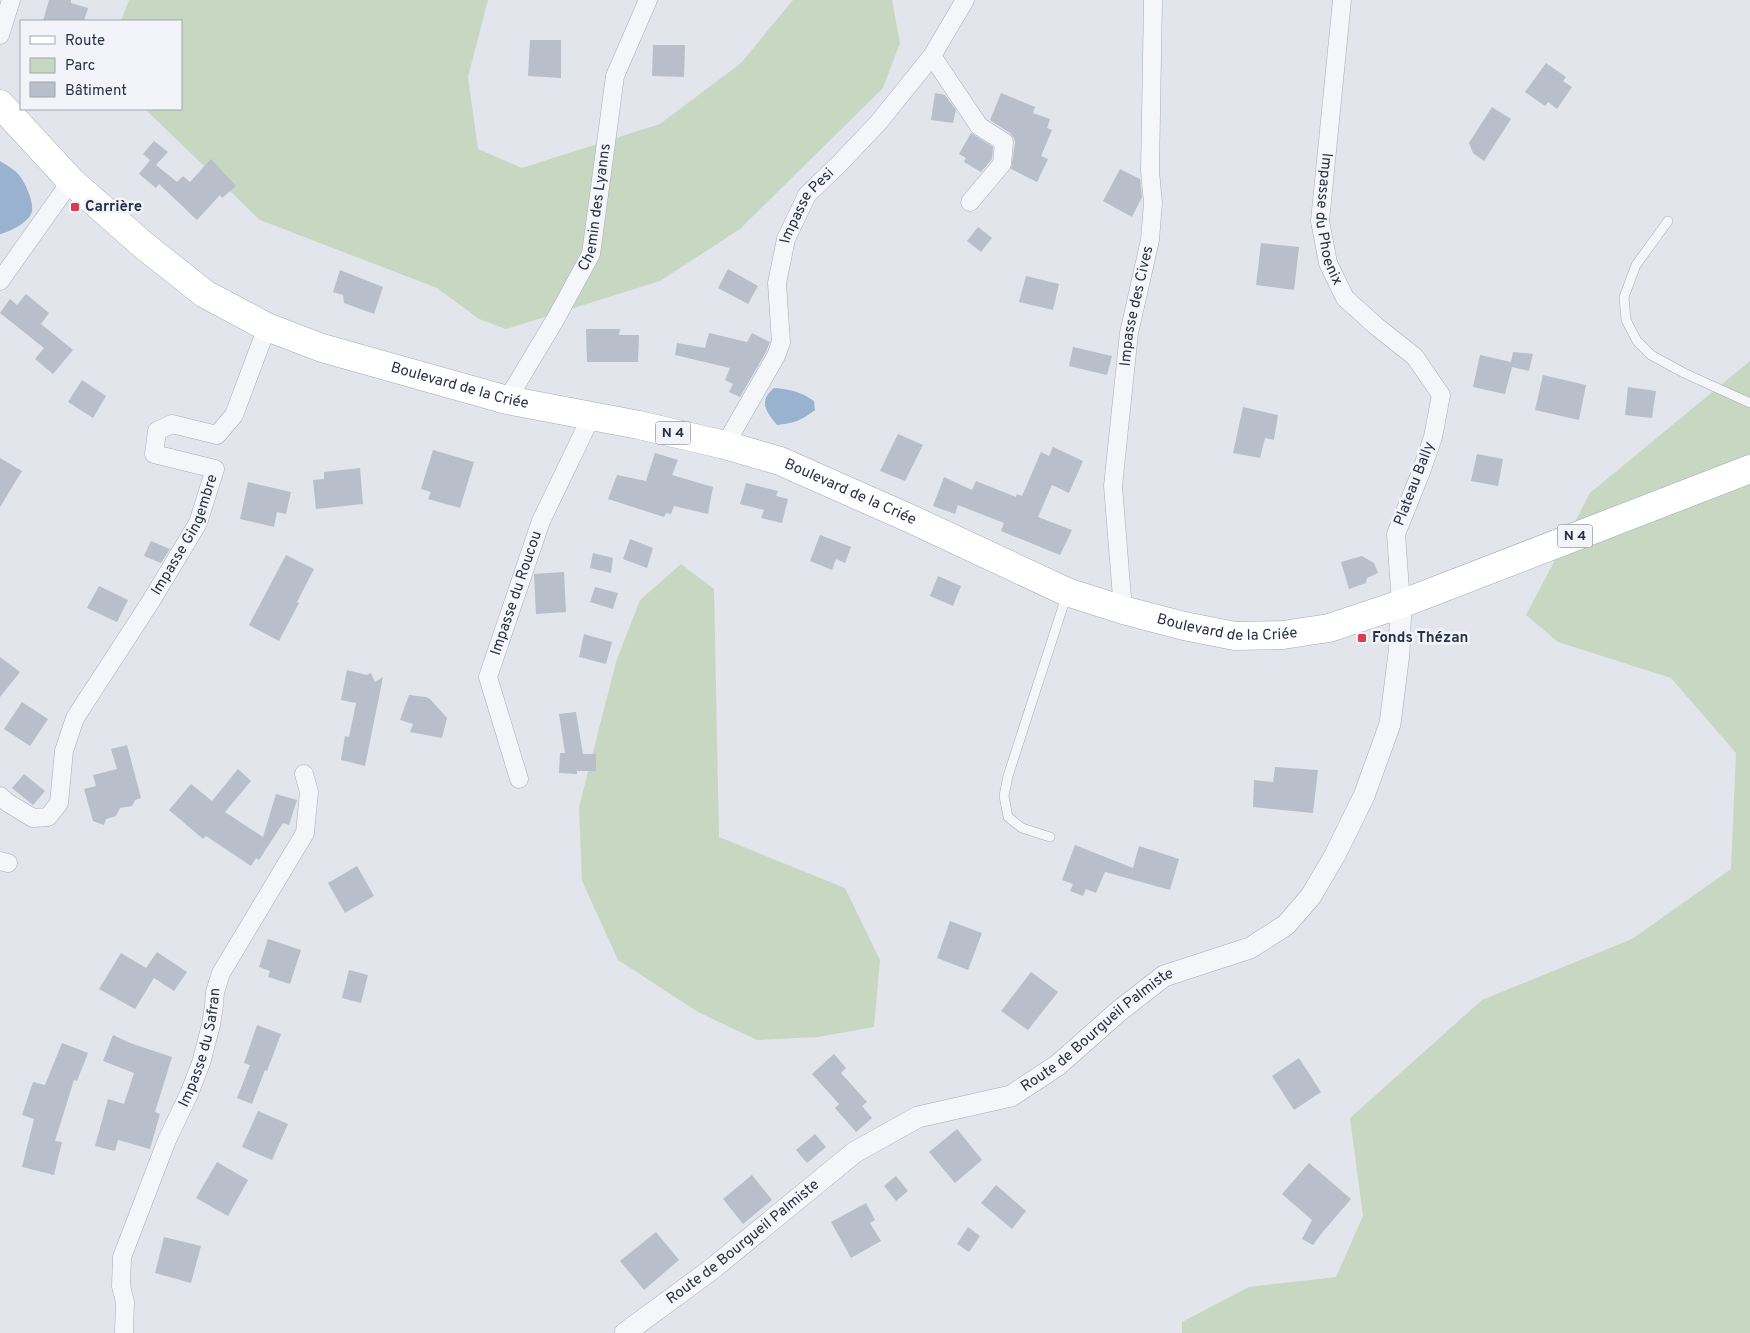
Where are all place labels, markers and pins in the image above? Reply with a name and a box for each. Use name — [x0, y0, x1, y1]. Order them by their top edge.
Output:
place label: Carrière — [85, 198, 142, 217]
marker: Carrière — [69, 201, 81, 213]
place label: Fonds Thézan — [1372, 629, 1468, 648]
marker: Fonds Thézan — [1356, 632, 1368, 644]

